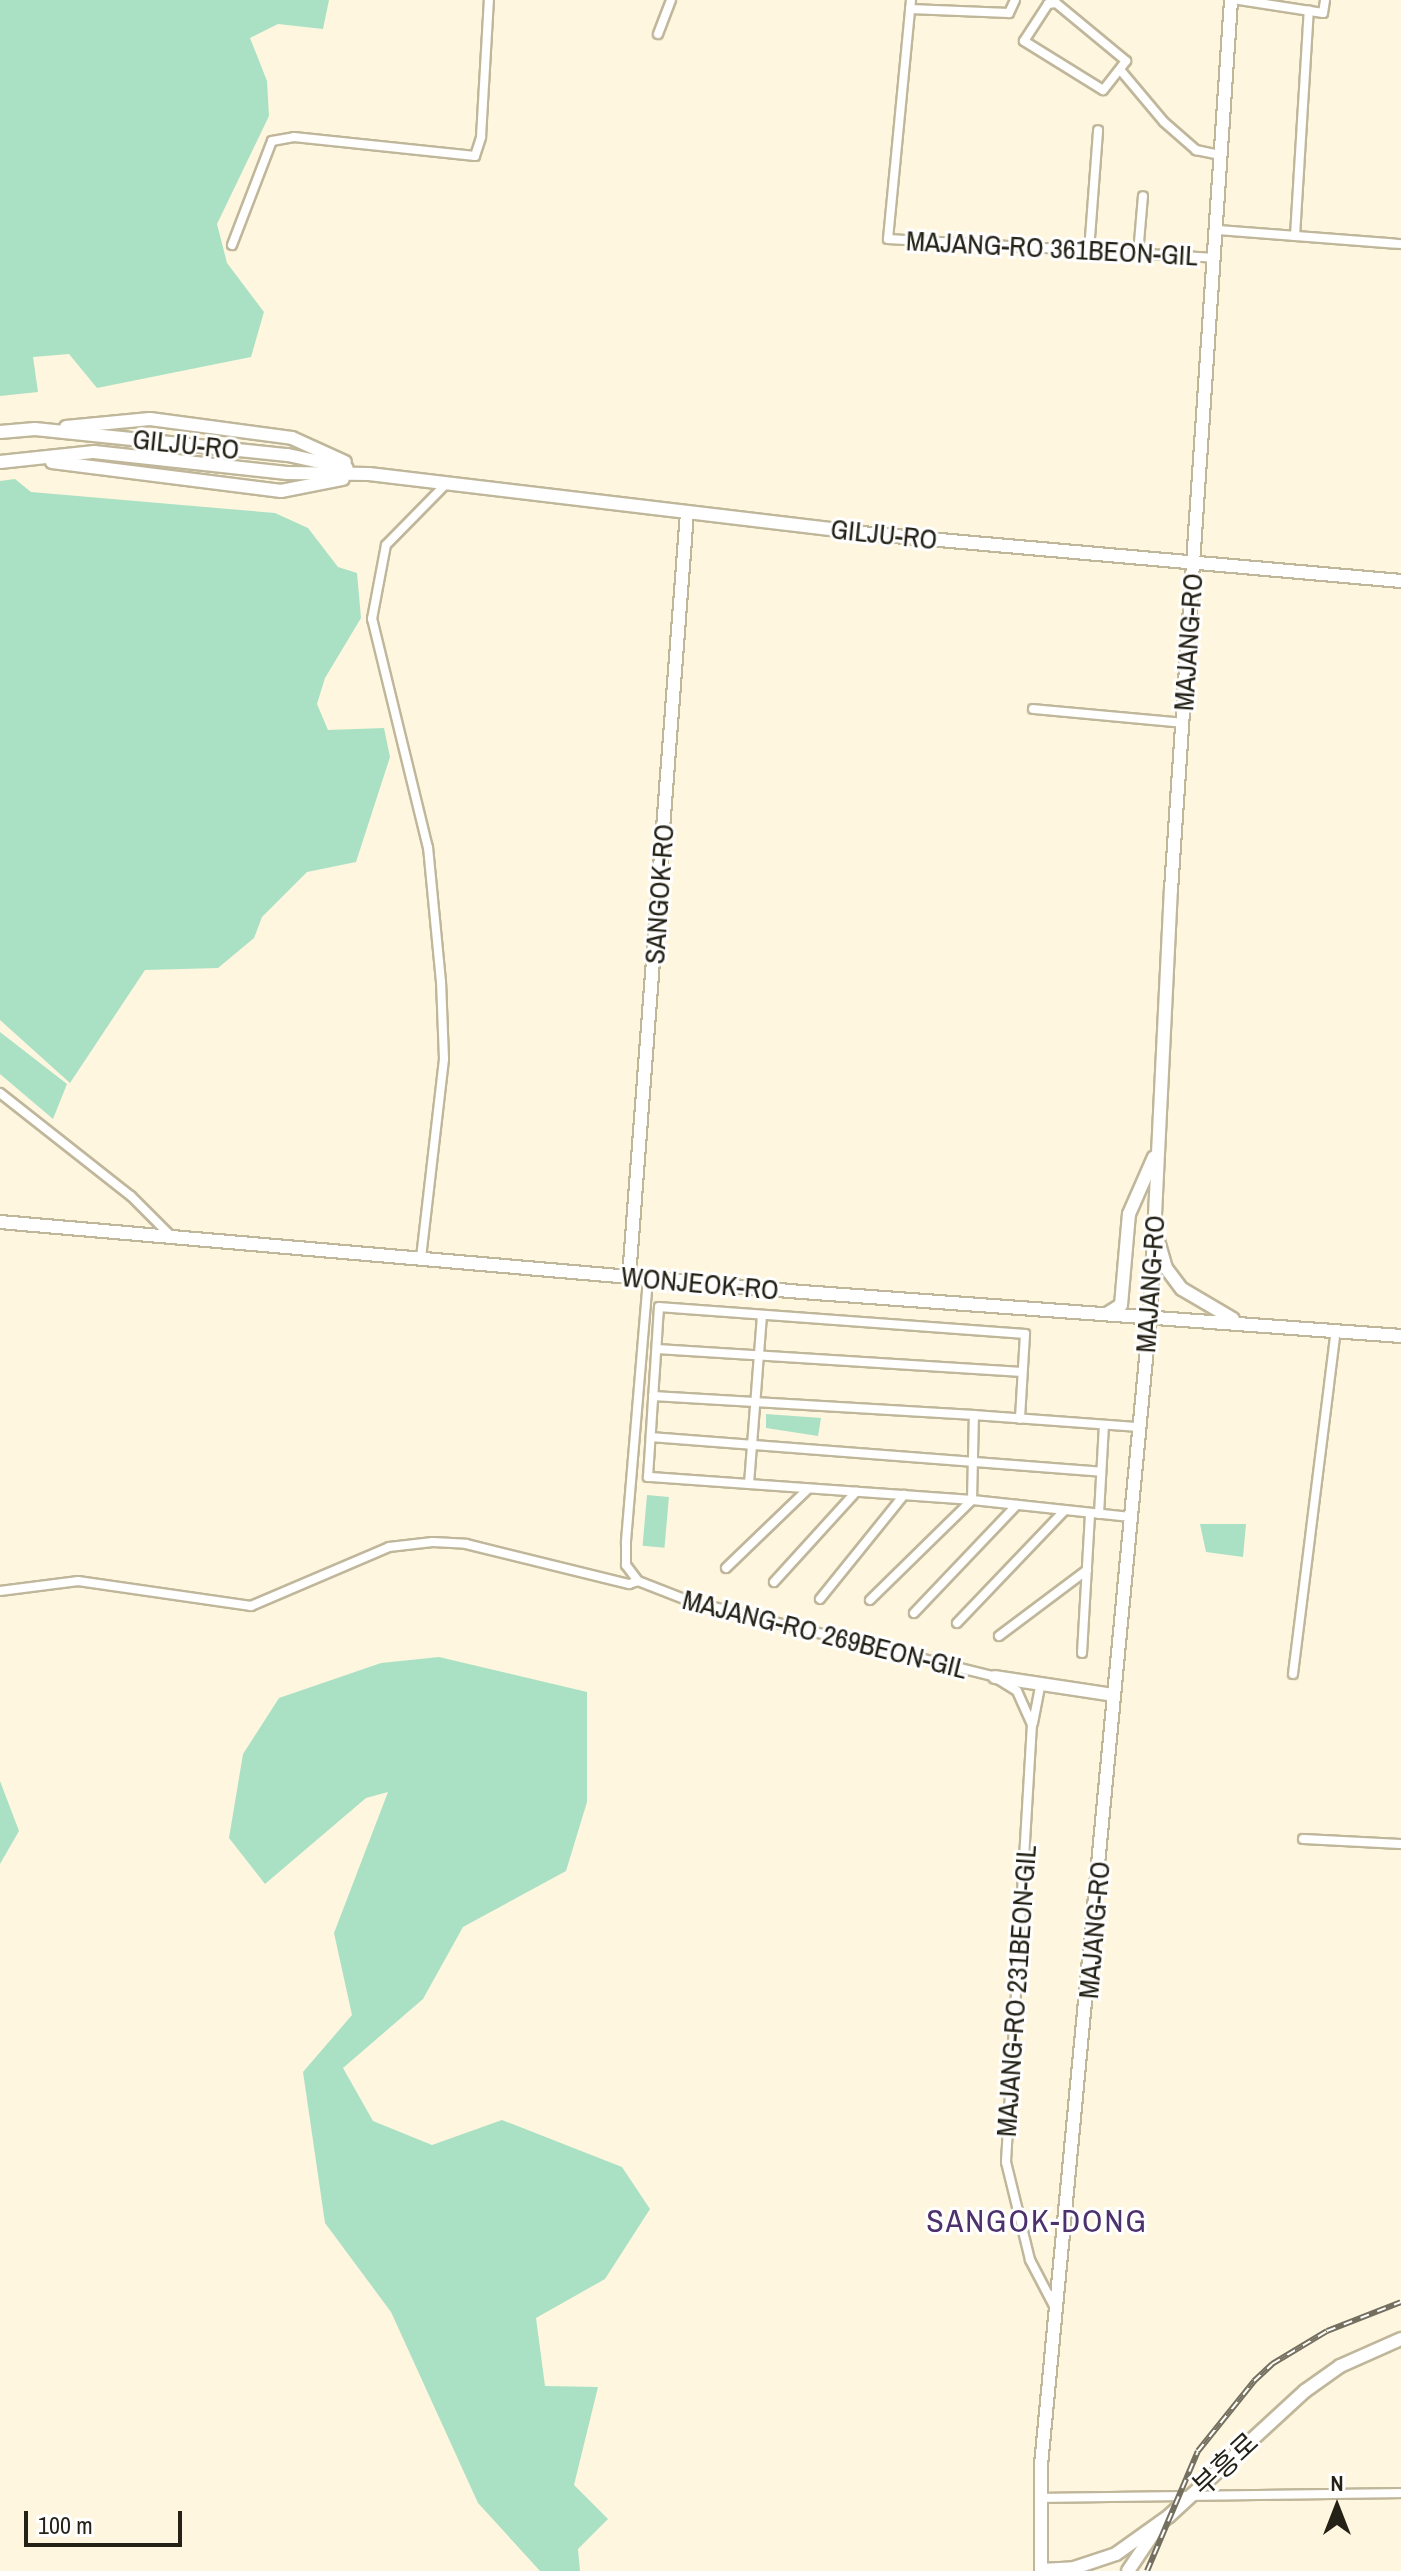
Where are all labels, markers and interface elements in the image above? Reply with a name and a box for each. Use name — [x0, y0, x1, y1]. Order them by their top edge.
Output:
street label: MAJANG-RO 361BEON-GIL — [905, 224, 1199, 272]
street label: GILJU-RO — [131, 422, 241, 466]
street label: GILJU-RO — [829, 512, 939, 556]
street label: MAJANG-RO — [1166, 572, 1210, 712]
street label: SANGOK-RO — [637, 823, 681, 965]
street label: MAJANG-RO — [1128, 1214, 1172, 1354]
street label: WONJEOK-RO — [620, 1259, 780, 1307]
street label: MAJANG-RO 269BEON-GIL — [679, 1582, 971, 1686]
street label: MAJANG-RO 231BEON-GIL — [989, 1844, 1043, 2138]
street label: MAJANG-RO — [1071, 1860, 1117, 2000]
district label: SANGOK-DONG — [926, 2202, 1148, 2240]
street label: 부흥로 — [1185, 2425, 1265, 2503]
north arrow — [1297, 2467, 1377, 2547]
text: N — [1330, 2468, 1344, 2498]
scale bar — [28, 2495, 186, 2545]
text: 100 m — [38, 2509, 93, 2541]

